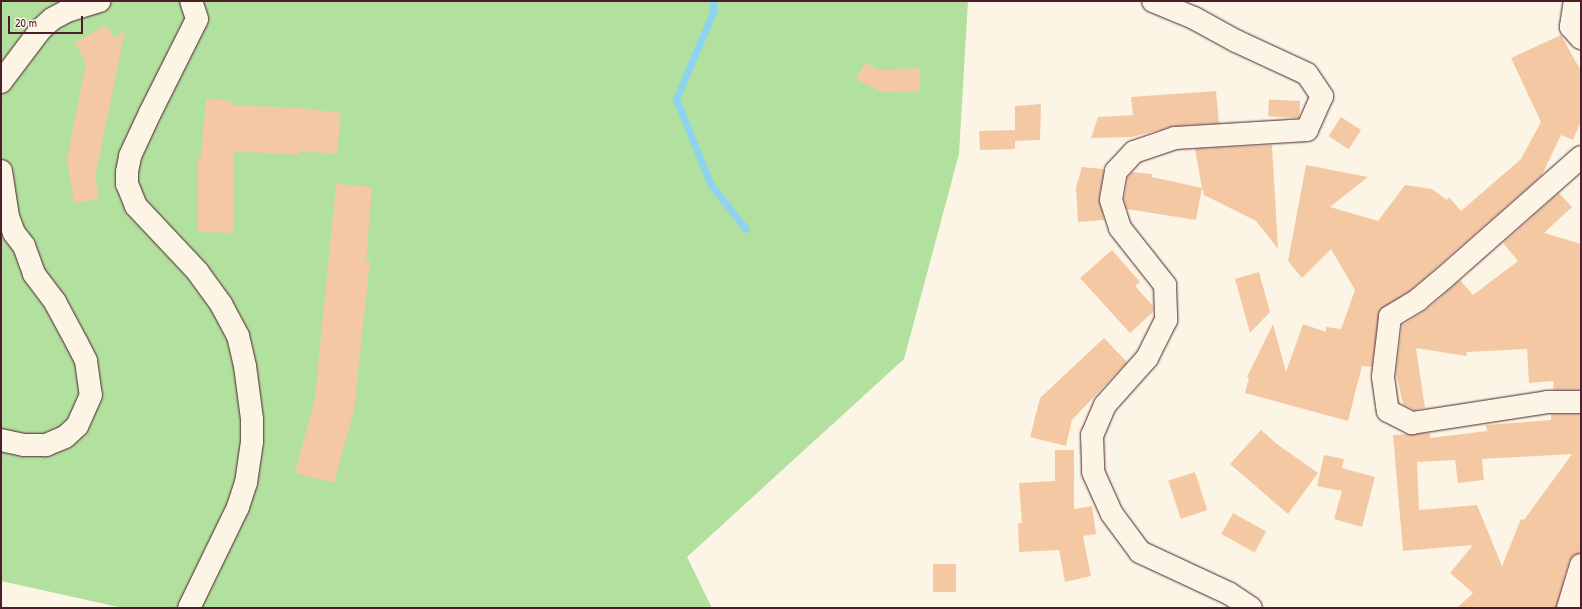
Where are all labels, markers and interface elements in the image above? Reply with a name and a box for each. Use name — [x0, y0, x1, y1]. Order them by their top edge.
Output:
scale bar — [10, 8, 85, 34]
text: 20 m — [15, 14, 37, 31]

